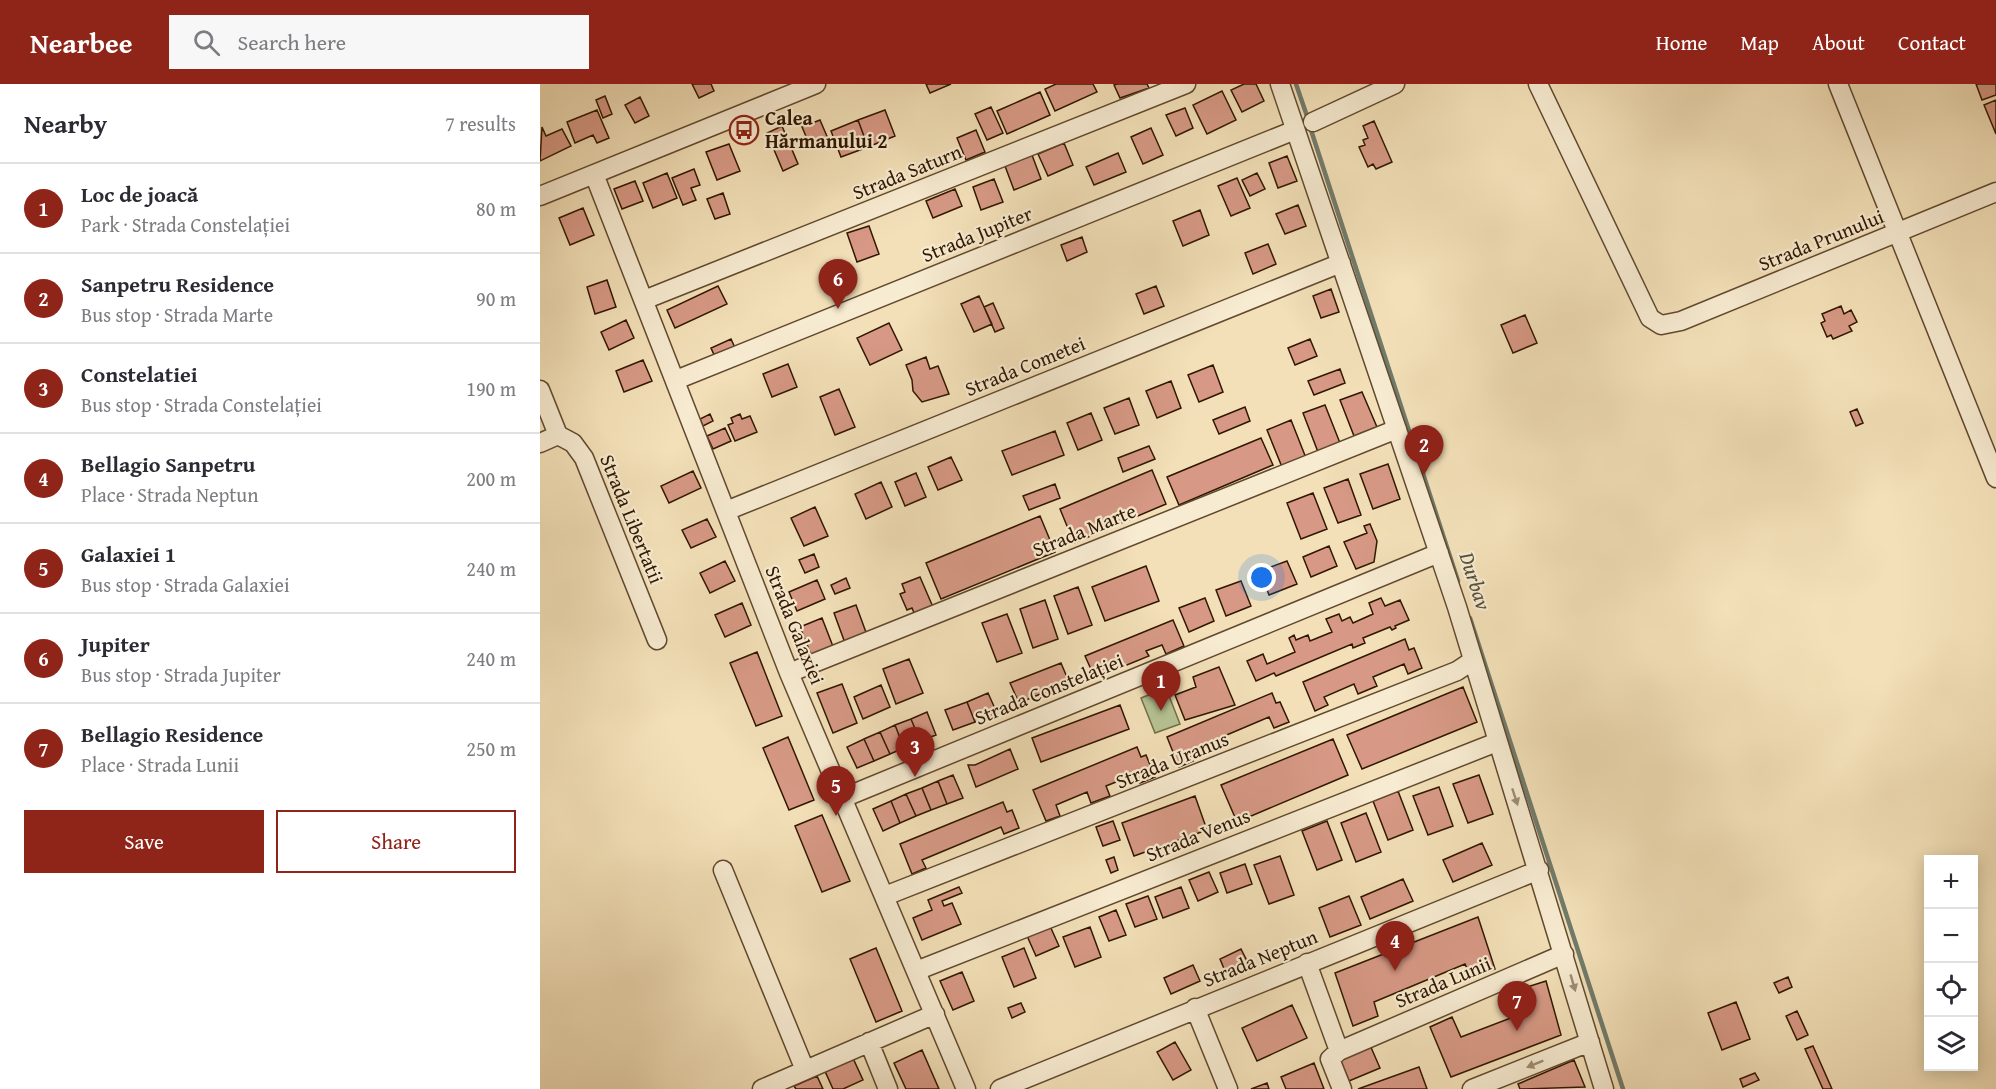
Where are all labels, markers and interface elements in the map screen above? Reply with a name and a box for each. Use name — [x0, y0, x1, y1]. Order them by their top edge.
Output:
search box — [169, 15, 589, 69]
text: Nearbee — [30, 22, 133, 63]
icon: search — [190, 26, 223, 59]
text: Search here — [238, 26, 346, 58]
text: Home — [1656, 27, 1707, 58]
text: Map — [1740, 27, 1779, 58]
text: About — [1812, 27, 1865, 58]
text: Contact — [1898, 27, 1966, 58]
place label: Calea Hărmanului 2 — [765, 103, 888, 155]
text: Nearby — [24, 104, 107, 143]
text: 7 results — [445, 109, 516, 138]
bus stop icon: Calea Hărmanului 2 — [728, 114, 760, 146]
street label: Strada Saturn — [848, 136, 966, 207]
text: Loc de joacă — [81, 178, 198, 210]
text: 1 — [38, 194, 49, 223]
text: 80 m — [476, 194, 516, 223]
street label: Strada Jupiter — [917, 198, 1037, 269]
street label: Strada Prunului — [1754, 201, 1888, 278]
text: Park · Strada Constelației — [81, 210, 290, 239]
pin: 6 — [818, 260, 858, 309]
text: Sanpetru Residence — [81, 268, 274, 300]
text: 2 — [38, 284, 49, 313]
text: 90 m — [476, 284, 516, 313]
text: Bus stop · Strada Marte — [81, 300, 273, 329]
street label: Strada Cometei — [960, 328, 1090, 403]
text: Constelatiei — [81, 358, 198, 390]
text: 3 — [38, 374, 49, 403]
text: 190 m — [466, 374, 516, 403]
text: Bus stop · Strada Constelației — [81, 390, 322, 419]
pin: 2 — [1404, 426, 1444, 475]
text: Bellagio Sanpetru — [81, 448, 256, 480]
street label: Strada Libertatii — [593, 450, 672, 588]
text: 4 — [38, 464, 49, 493]
text: 200 m — [466, 464, 516, 493]
text: Place · Strada Neptun — [81, 480, 258, 509]
street label: Strada Marte — [1028, 496, 1140, 563]
text: Galaxiei 1 — [81, 538, 176, 570]
water label: Durbav — [1451, 547, 1500, 614]
text: 5 — [38, 554, 49, 583]
text: 240 m — [466, 554, 516, 583]
street label: Strada Galaxiei — [758, 561, 833, 689]
your location — [1247, 563, 1276, 592]
text: Bus stop · Strada Galaxiei — [81, 570, 290, 599]
text: Jupiter — [81, 628, 150, 660]
text: 6 — [38, 644, 49, 673]
text: 240 m — [466, 644, 516, 673]
street label: Strada Constelației — [970, 645, 1128, 732]
text: Bus stop · Strada Jupiter — [81, 660, 281, 689]
pin: 1 — [1142, 662, 1180, 711]
text: Bellagio Residence — [81, 718, 263, 750]
street label: Strada Uranus — [1111, 724, 1233, 795]
pin: 3 — [896, 728, 934, 777]
text: 7 — [38, 734, 49, 763]
text: 250 m — [466, 734, 516, 763]
text: Place · Strada Lunii — [81, 750, 239, 779]
pin: 5 — [816, 766, 856, 816]
one-way arrow — [1511, 788, 1520, 806]
street label: Strada Venus — [1141, 800, 1254, 869]
button: Save — [24, 810, 264, 873]
button: Share — [276, 810, 516, 873]
map controls — [1924, 855, 1978, 1071]
button: + — [1924, 855, 1978, 909]
button: − — [1924, 909, 1978, 963]
street label: Strada Neptun — [1198, 921, 1321, 994]
pin: 4 — [1376, 922, 1414, 971]
street label: Strada Lunii — [1390, 948, 1496, 1015]
button: locate — [1924, 963, 1978, 1017]
one-way arrow — [1569, 975, 1578, 993]
pin: 7 — [1498, 982, 1536, 1031]
button: layers — [1924, 1017, 1978, 1071]
one-way arrow — [1526, 1059, 1544, 1069]

